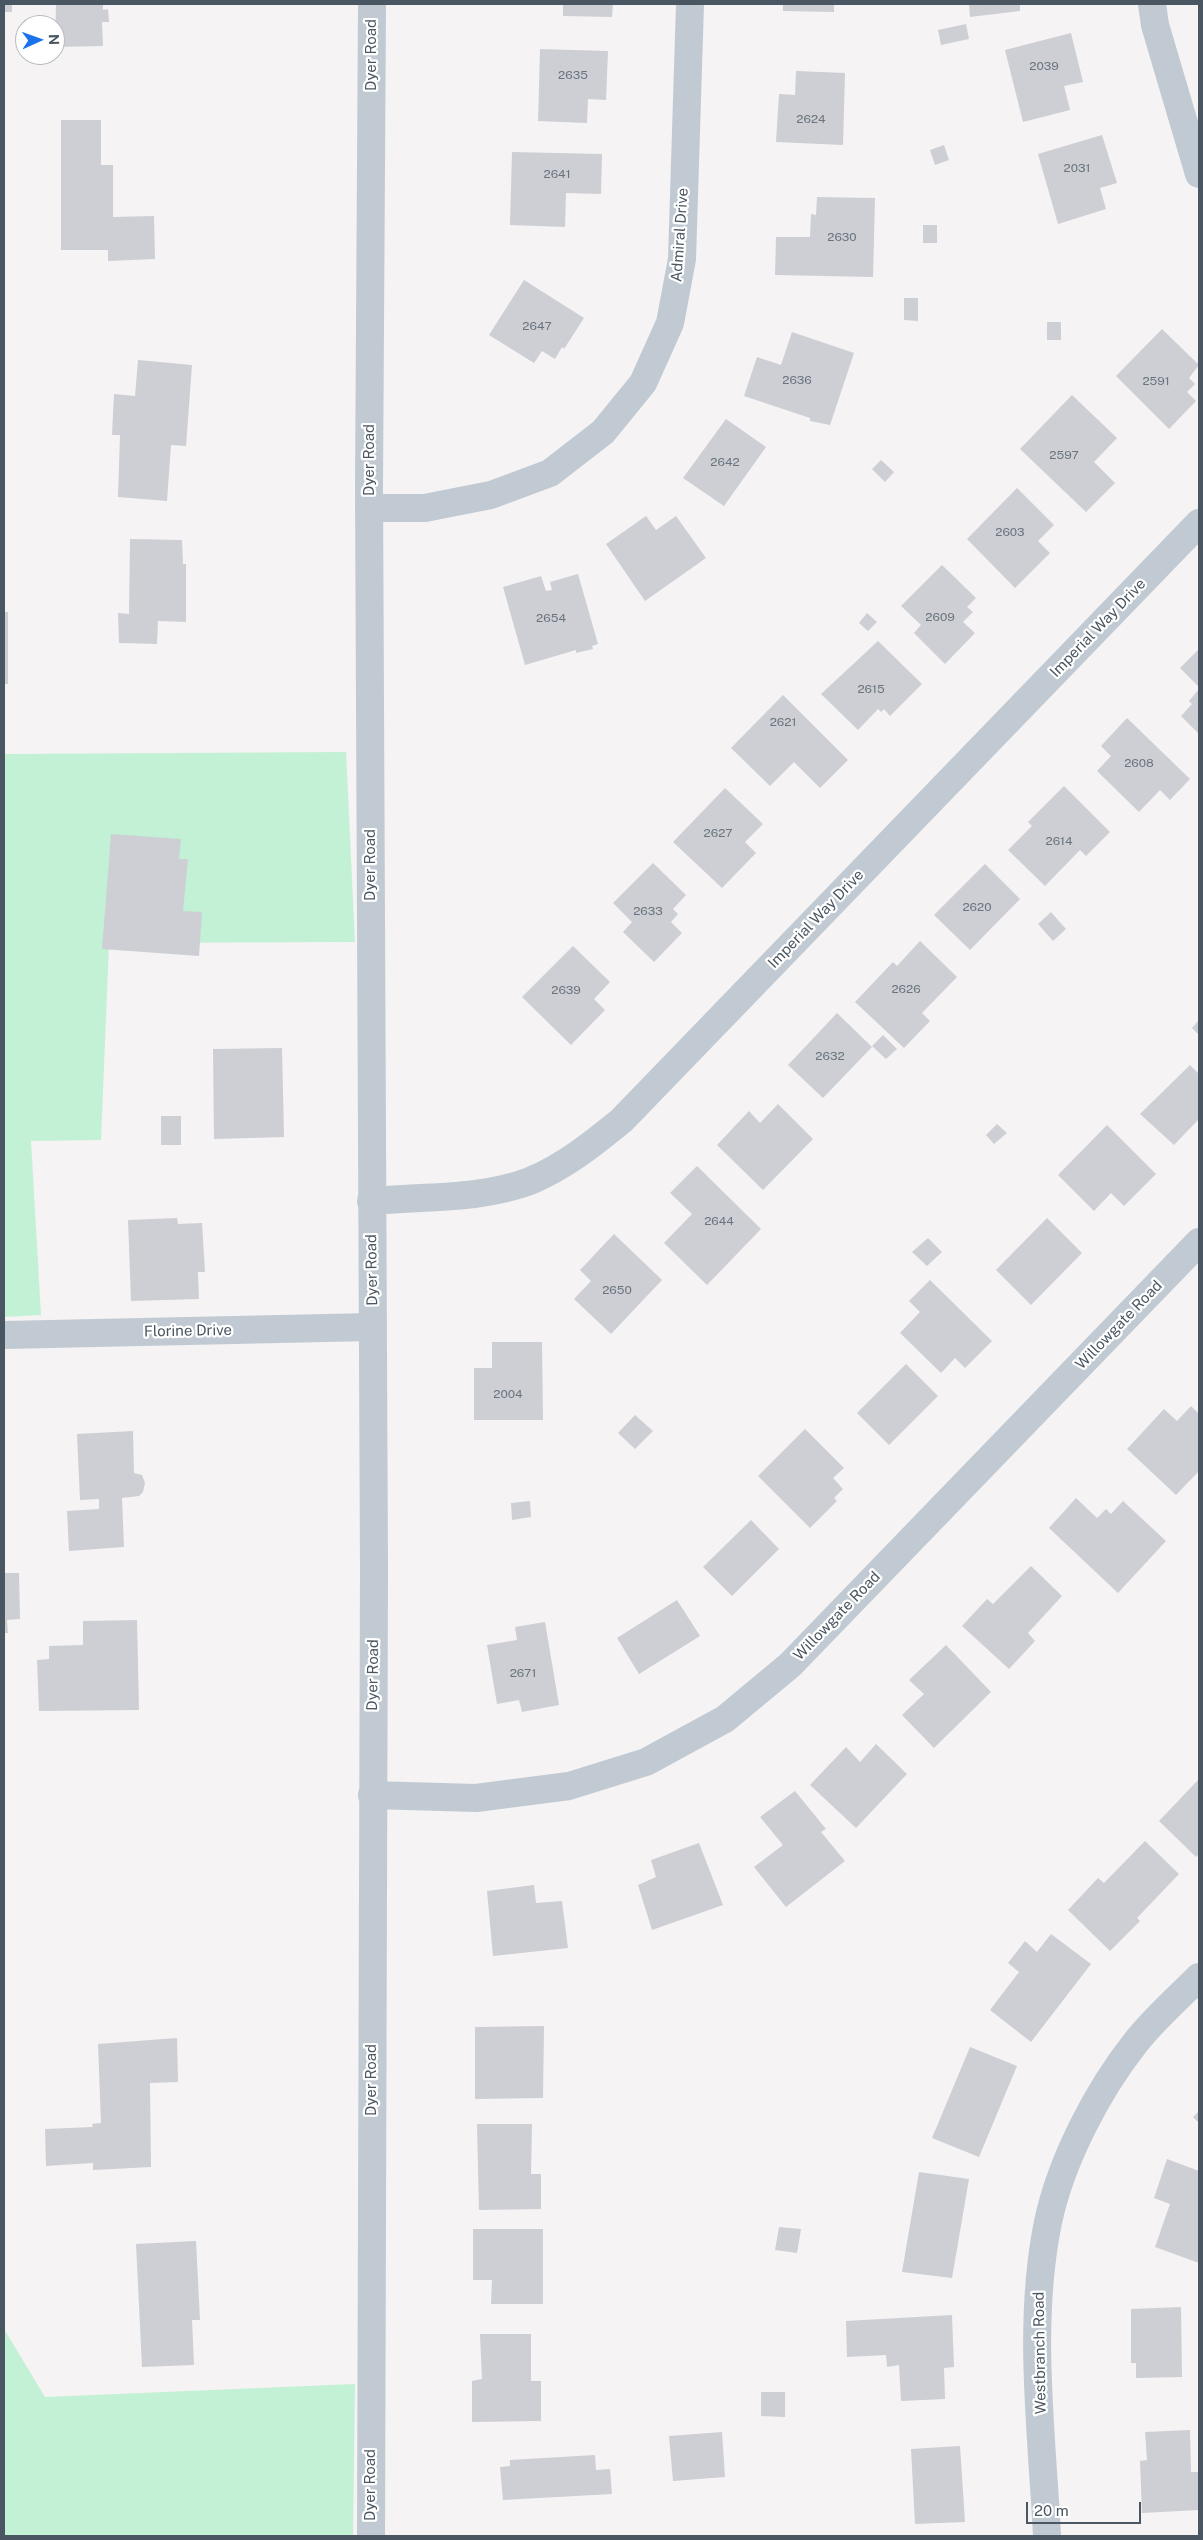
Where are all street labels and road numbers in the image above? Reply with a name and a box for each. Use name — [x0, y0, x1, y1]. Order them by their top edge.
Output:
street label: Dyer Road — [362, 19, 380, 91]
street label: Admiral Drive — [668, 187, 692, 283]
street label: Dyer Road — [360, 424, 378, 496]
street label: Imperial Way Drive — [1046, 575, 1150, 681]
street label: Dyer Road — [361, 829, 379, 901]
street label: Imperial Way Drive — [764, 866, 868, 972]
street label: Dyer Road — [362, 1234, 382, 1306]
street label: Willowgate Road — [1072, 1277, 1166, 1373]
street label: Florine Drive — [144, 1321, 232, 1341]
street label: Willowgate Road — [790, 1568, 884, 1664]
street label: Dyer Road — [363, 1639, 383, 1711]
street label: Dyer Road — [362, 2044, 380, 2116]
street label: Westbranch Road — [1030, 2292, 1050, 2414]
street label: Dyer Road — [361, 2449, 379, 2521]

